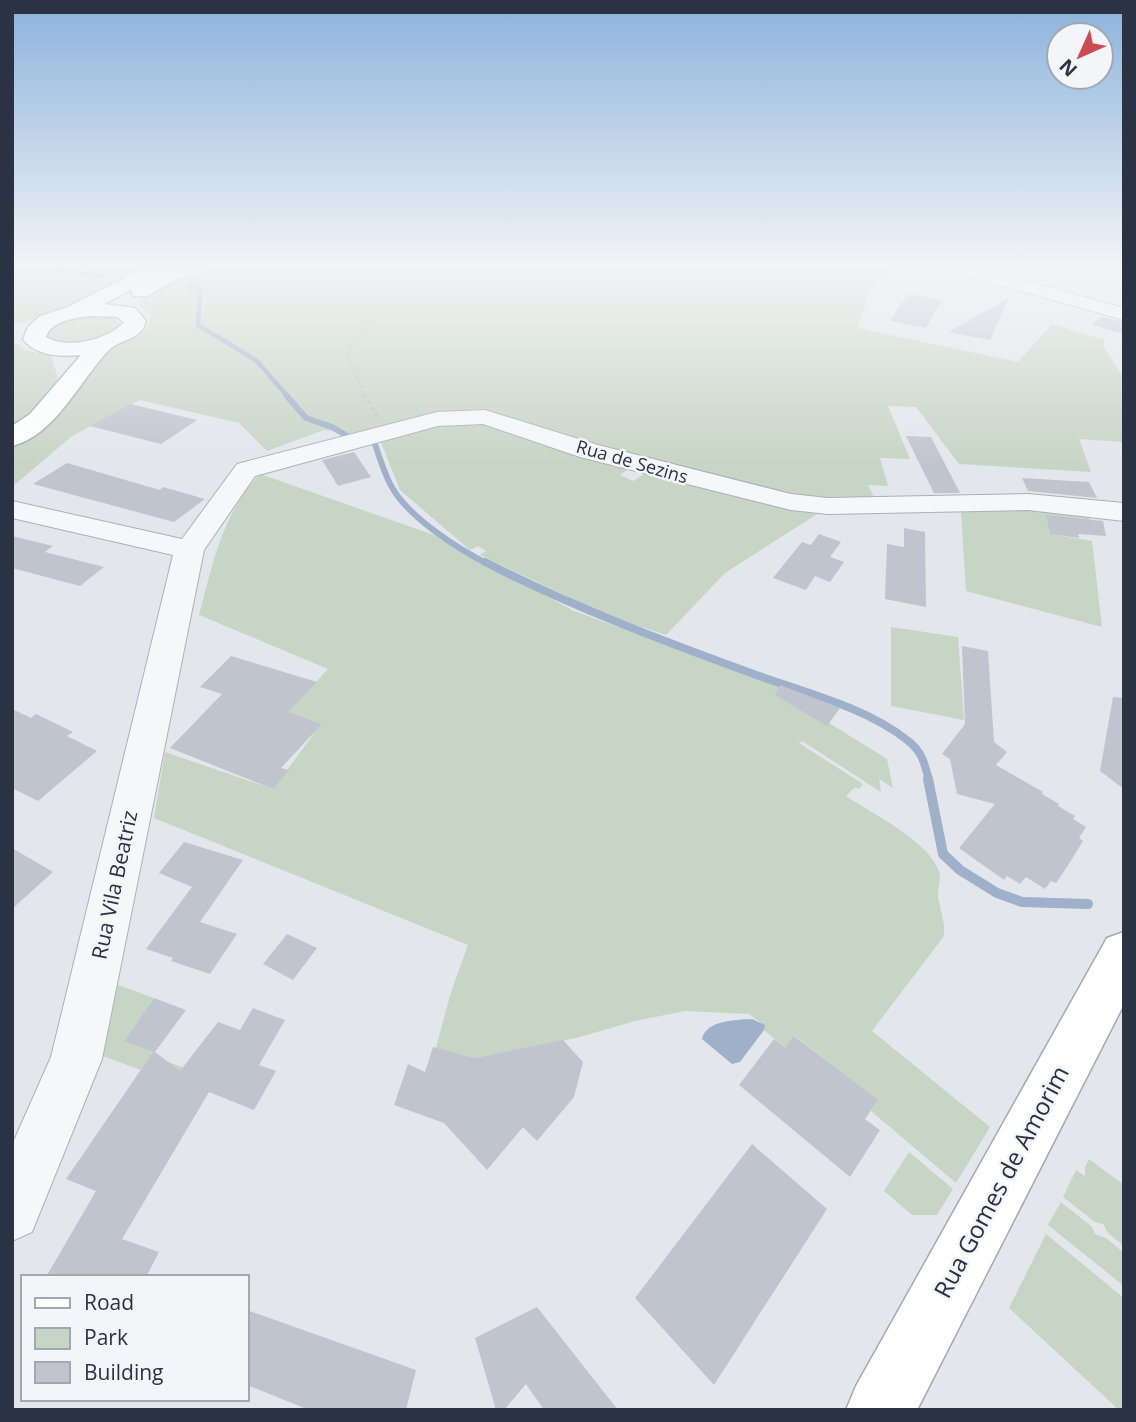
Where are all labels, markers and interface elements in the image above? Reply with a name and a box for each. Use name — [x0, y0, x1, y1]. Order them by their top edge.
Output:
north arrow — [1045, 21, 1115, 91]
text: N — [1053, 53, 1083, 83]
street label: Rua de Sezins — [574, 434, 691, 488]
street label: Rua Vila Beatriz — [85, 808, 143, 962]
street label: Rua Gomes de Amorim — [925, 1059, 1076, 1303]
legend — [21, 1275, 248, 1401]
text: Road — [84, 1288, 134, 1316]
text: Park — [84, 1323, 128, 1351]
text: Building — [84, 1358, 163, 1386]

